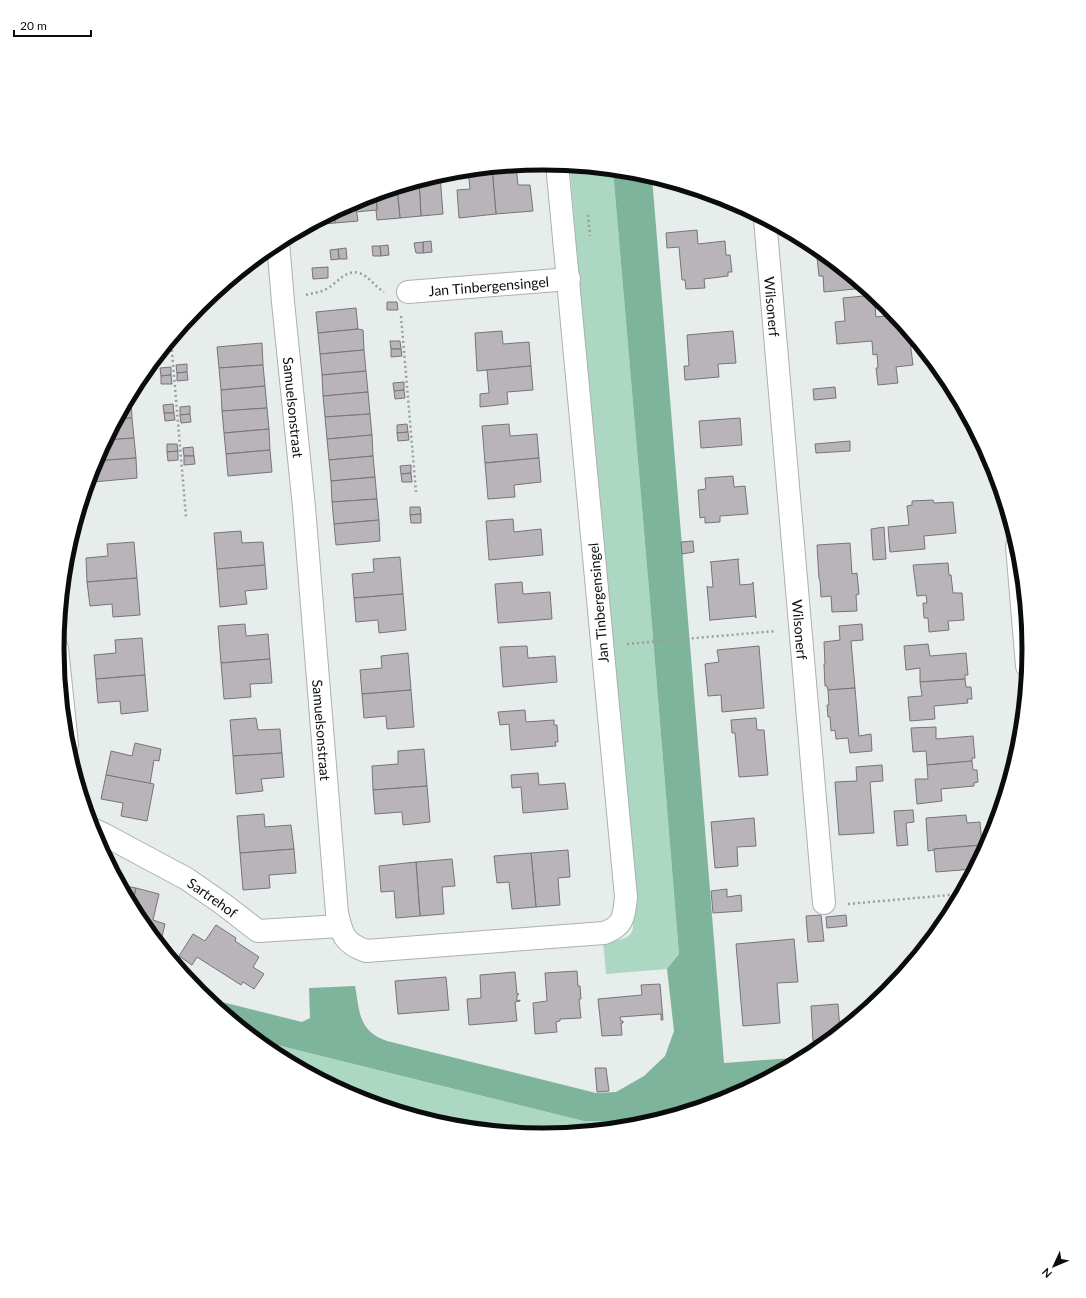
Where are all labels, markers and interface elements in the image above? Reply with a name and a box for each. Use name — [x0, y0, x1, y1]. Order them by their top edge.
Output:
scale bar — [14, 12, 91, 38]
text: 20 m — [20, 18, 47, 33]
street label: Jan Tinbergensingel — [428, 272, 550, 299]
street label: Wilsonerf — [761, 276, 784, 338]
street label: Samuelsonstraat — [280, 356, 307, 458]
street label: Jan Tinbergensingel — [584, 542, 612, 664]
street label: Wilsonerf — [789, 599, 811, 660]
street label: Samuelsonstraat — [310, 679, 335, 781]
street label: Sartrehof — [185, 874, 241, 921]
north arrow — [1034, 1246, 1074, 1286]
text: N — [1039, 1266, 1054, 1281]

